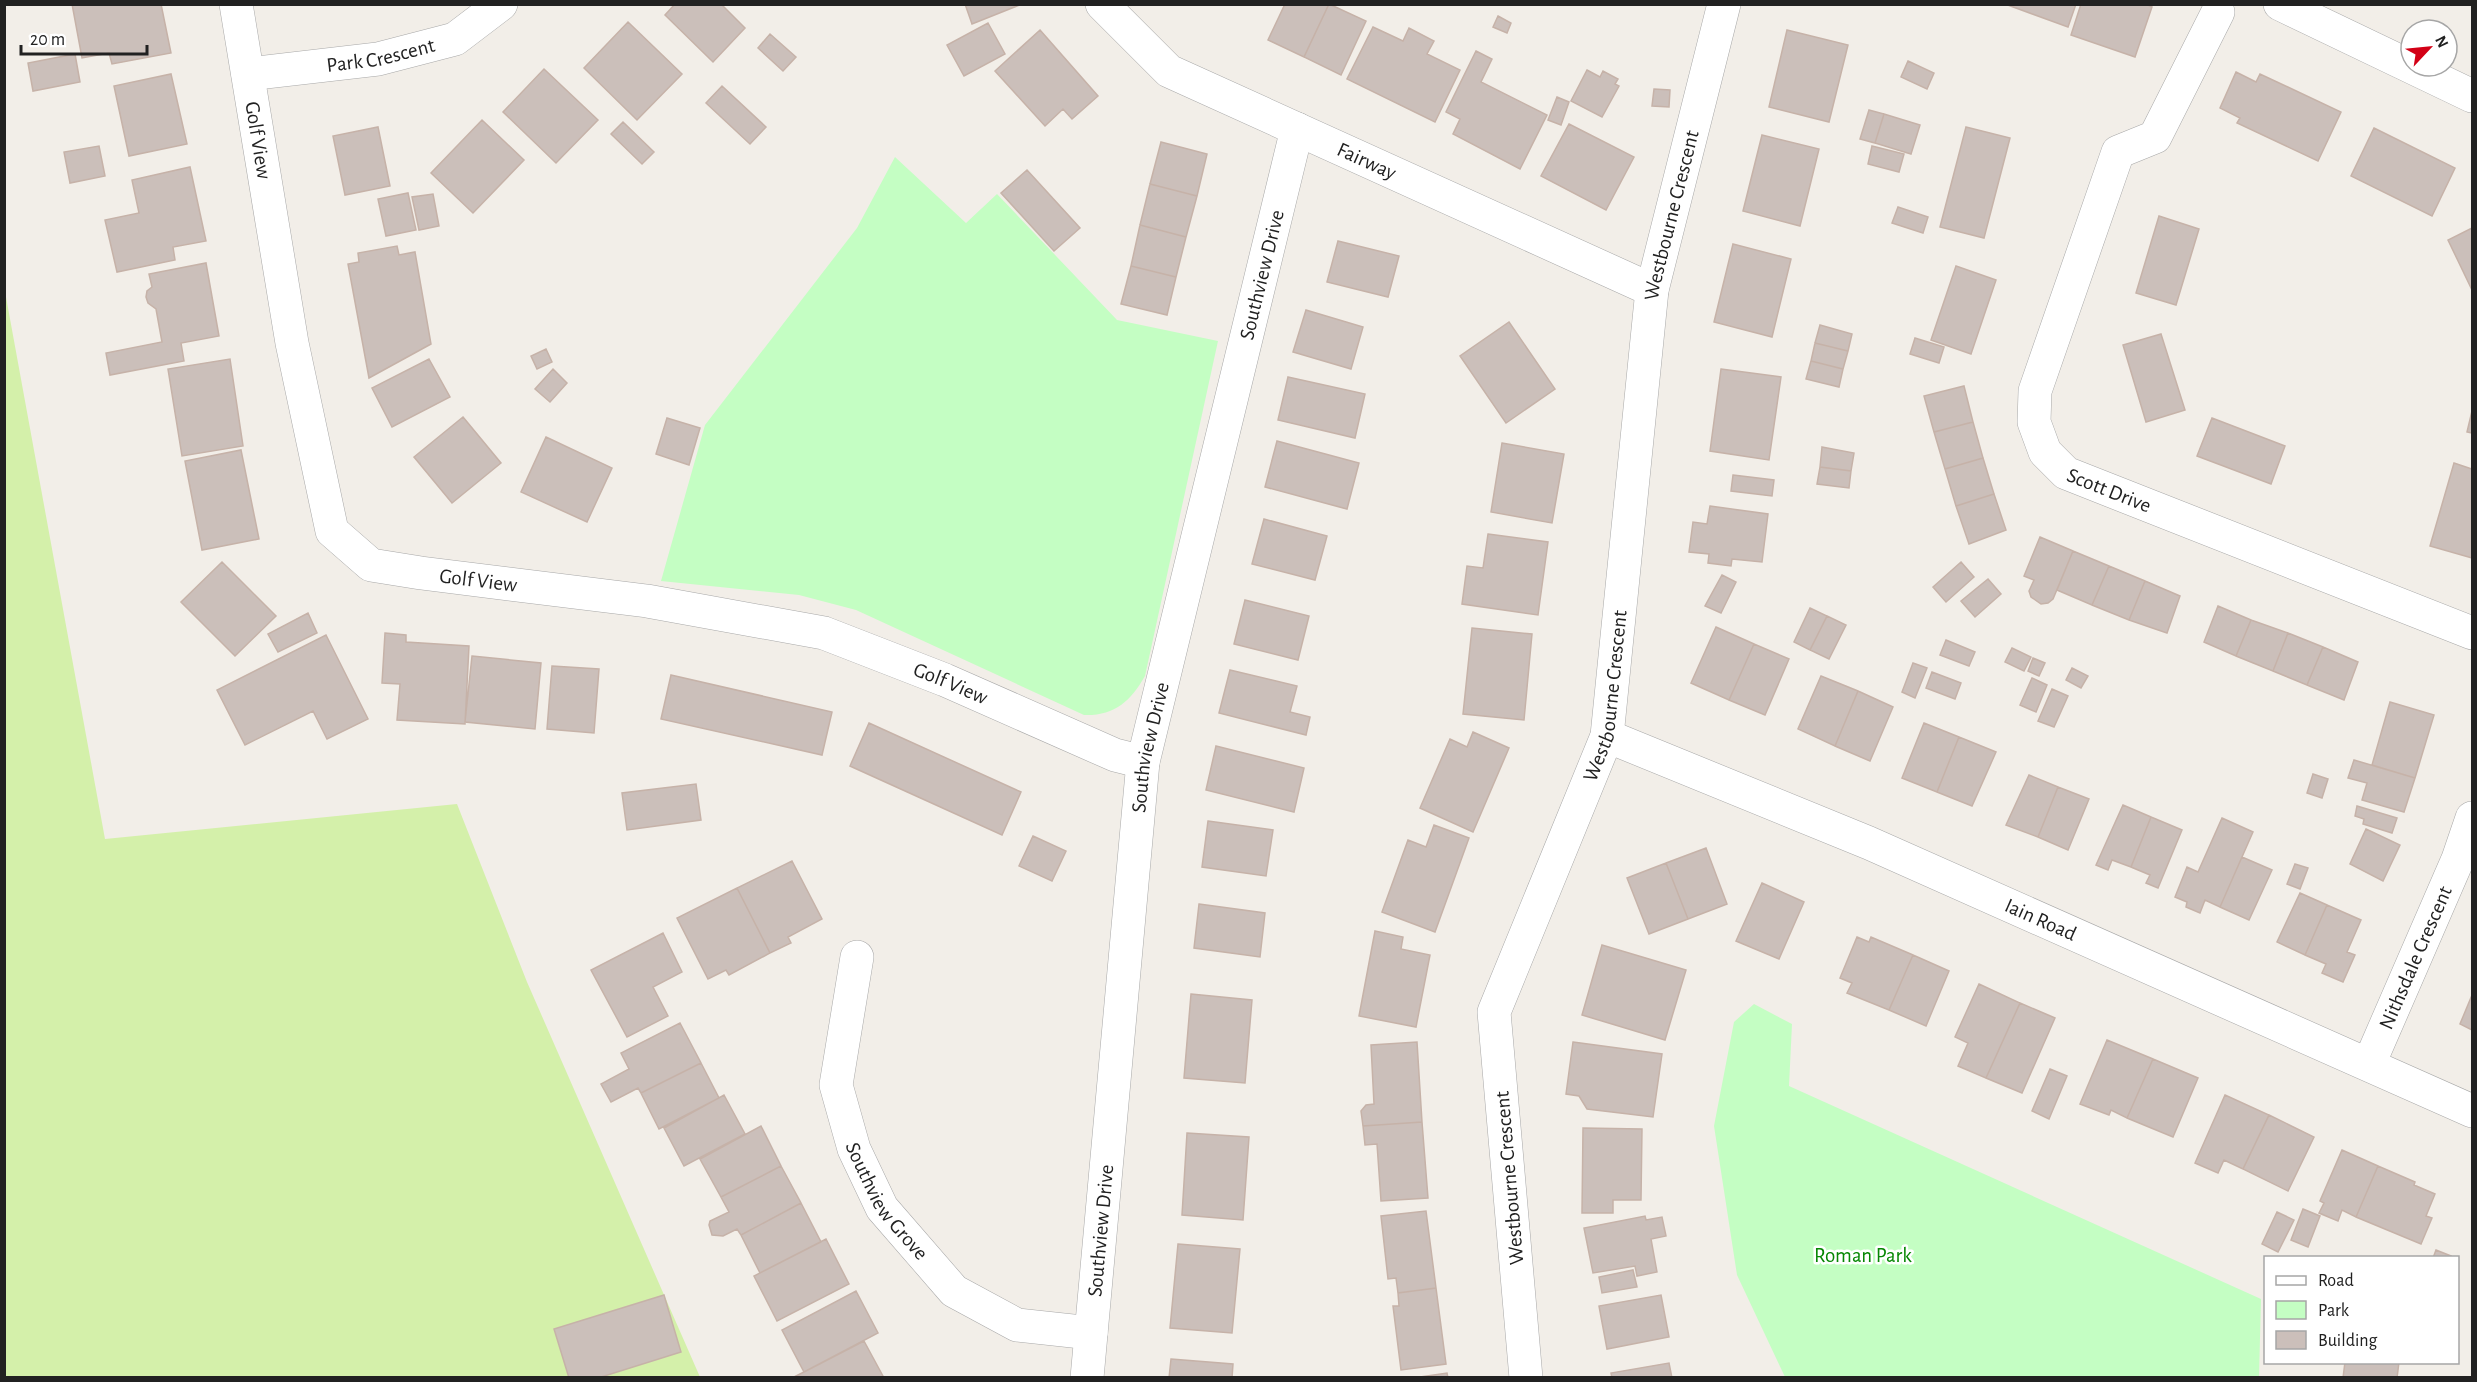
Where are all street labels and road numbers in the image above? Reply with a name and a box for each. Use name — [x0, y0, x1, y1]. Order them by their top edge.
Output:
street label: Park Crescent — [325, 35, 437, 76]
street label: Golf View — [241, 100, 275, 181]
street label: Westbourne Crescent — [1641, 128, 1703, 301]
street label: Fairway — [1334, 139, 1400, 184]
street label: Southview Drive — [1236, 208, 1288, 342]
street label: Scott Drive — [2064, 464, 2154, 516]
street label: Golf View — [438, 565, 518, 596]
street label: Westbourne Crescent — [1580, 609, 1631, 784]
street label: Golf View — [910, 659, 991, 708]
street label: Southview Drive — [1128, 680, 1173, 814]
street label: Nithsdale Crescent — [2375, 883, 2456, 1033]
street label: Iain Road — [2002, 895, 2080, 945]
street label: Westbourne Crescent — [1491, 1090, 1528, 1266]
street label: Southview Grove — [842, 1140, 932, 1264]
street label: Southview Drive — [1084, 1164, 1117, 1298]

